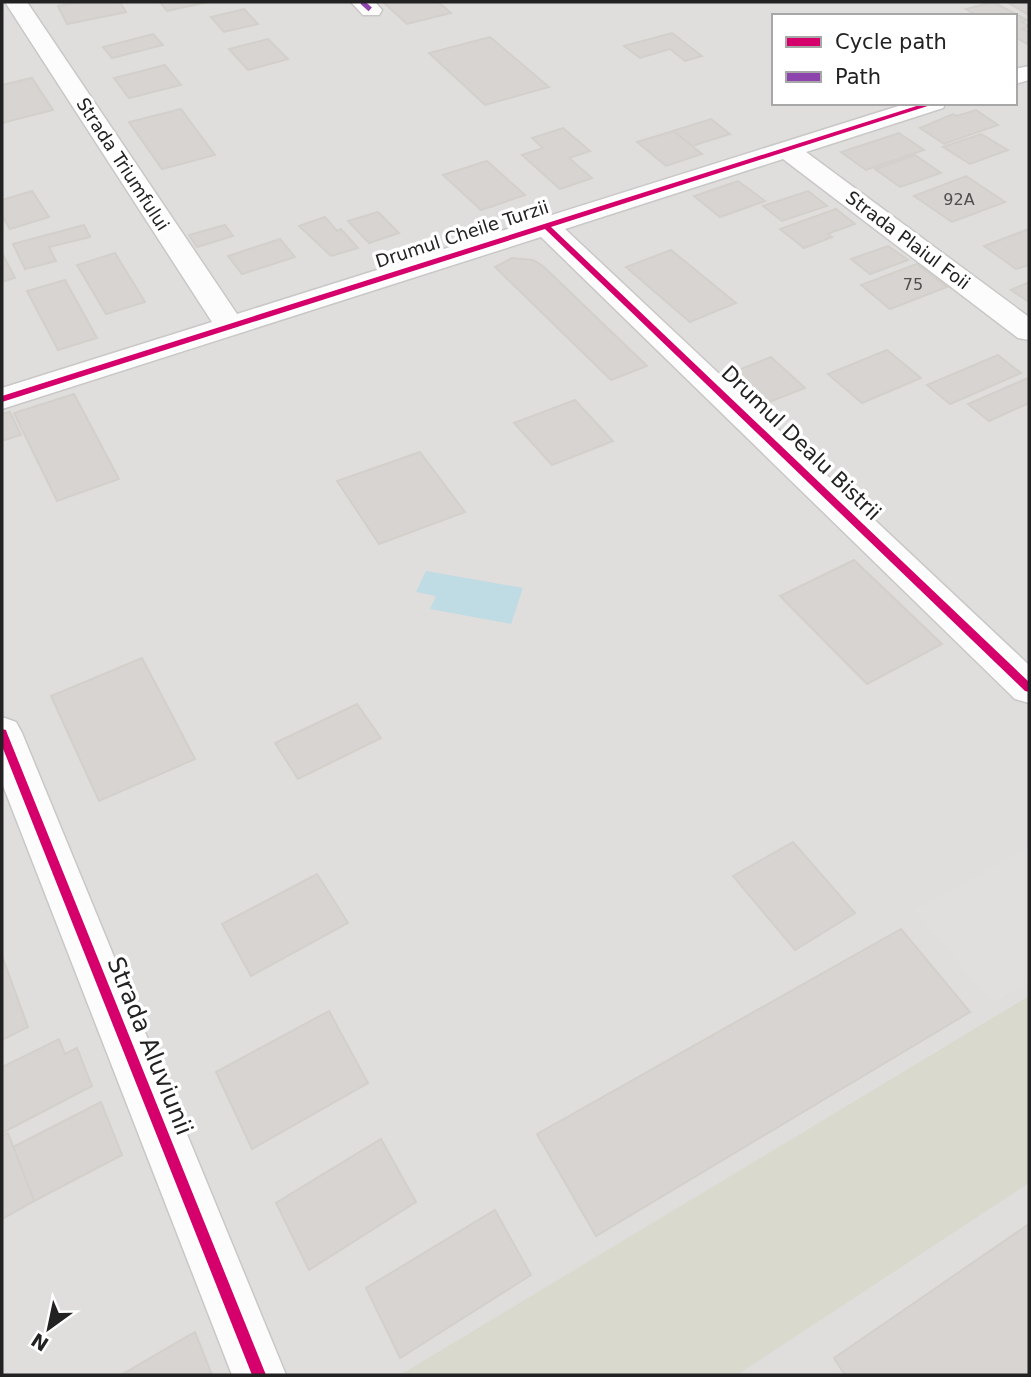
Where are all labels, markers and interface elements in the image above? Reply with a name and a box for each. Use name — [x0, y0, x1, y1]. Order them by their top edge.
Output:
legend — [772, 14, 1017, 105]
text: Cycle path — [835, 30, 947, 54]
text: Path — [835, 65, 881, 89]
street label: Strada Triumfului — [72, 94, 174, 234]
street label: Strada Plaiul Foii — [842, 187, 974, 293]
house number: 92A — [943, 190, 975, 209]
street label: Drumul Cheile Turzii — [373, 196, 551, 272]
house number: 75 — [903, 275, 923, 294]
street label: Drumul Dealu Bistrii — [716, 361, 886, 525]
street label: Strada Aluviunii — [101, 953, 199, 1139]
north arrow — [14, 1293, 84, 1363]
text: N — [27, 1329, 52, 1356]

